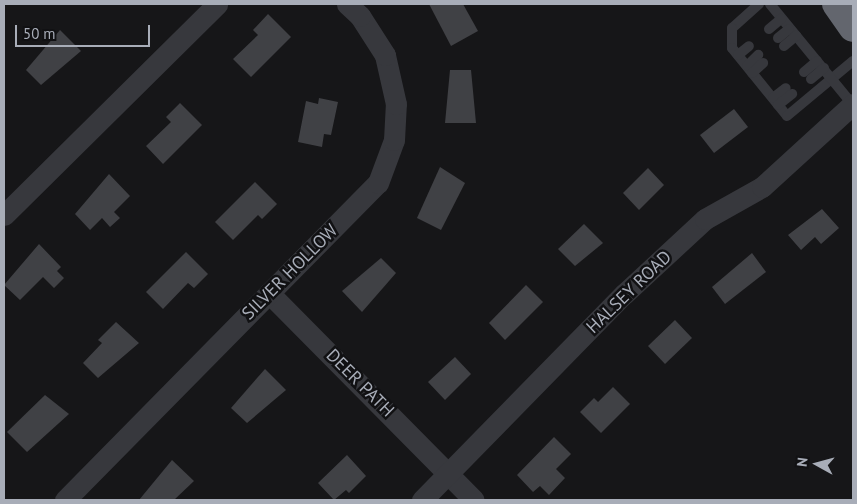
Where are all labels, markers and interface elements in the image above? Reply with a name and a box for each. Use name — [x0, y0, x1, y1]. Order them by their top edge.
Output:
scale bar — [18, 15, 152, 47]
text: 50 m — [23, 24, 56, 43]
street label: SILVER HOLLOW — [238, 220, 342, 324]
street label: HALSEY ROAD — [582, 246, 676, 338]
street label: DEER PATH — [322, 345, 398, 421]
north arrow — [792, 439, 842, 489]
text: N — [793, 457, 812, 468]

